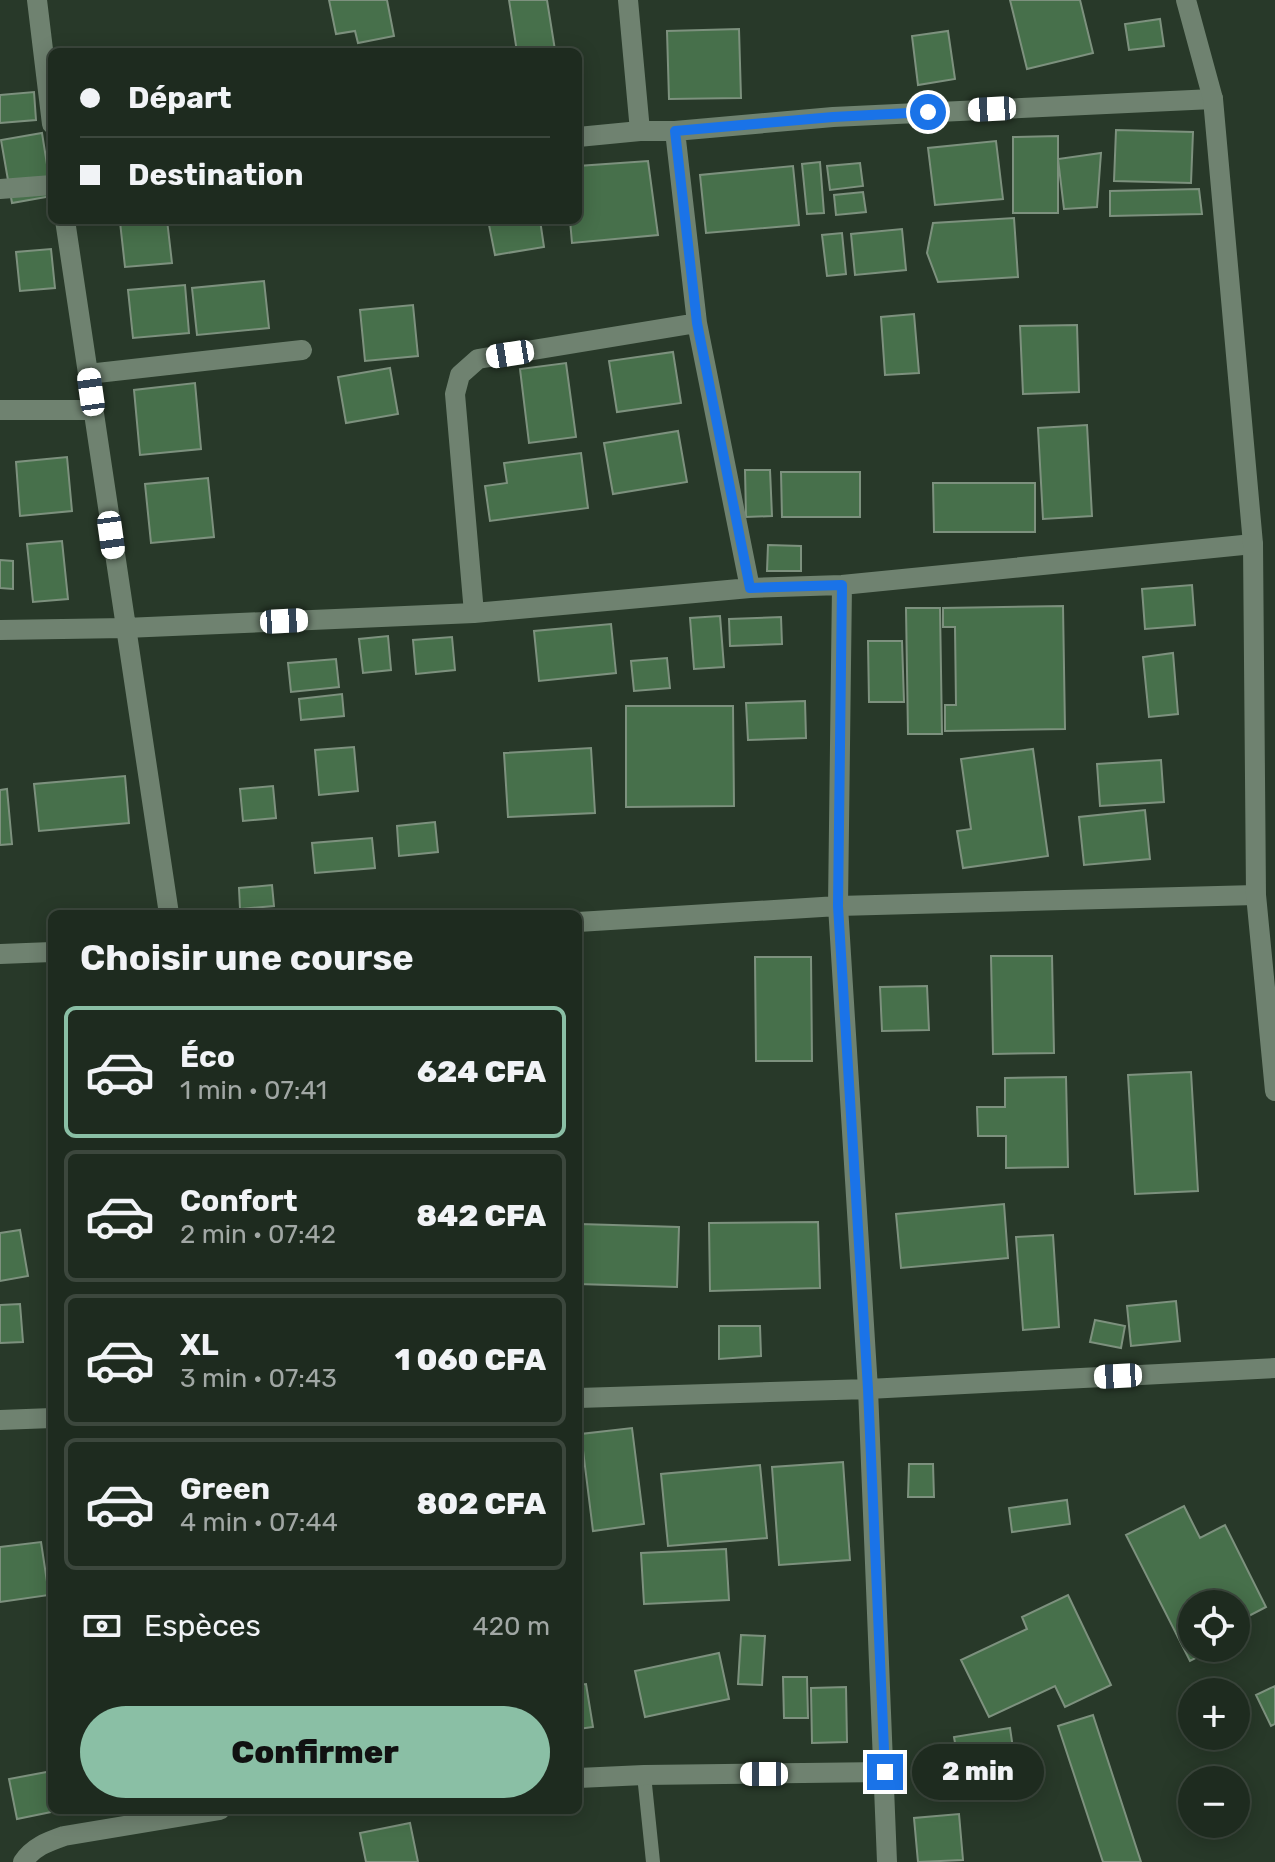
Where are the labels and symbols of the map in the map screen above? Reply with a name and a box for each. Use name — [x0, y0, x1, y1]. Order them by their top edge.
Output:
route start — [910, 94, 946, 130]
car — [967, 96, 1017, 122]
car — [484, 338, 536, 370]
car — [76, 367, 106, 417]
car — [96, 510, 126, 560]
car — [259, 608, 309, 634]
car — [1093, 1363, 1143, 1389]
callout: 2 min — [913, 1744, 1045, 1800]
route end — [867, 1754, 903, 1790]
car — [740, 1762, 788, 1786]

